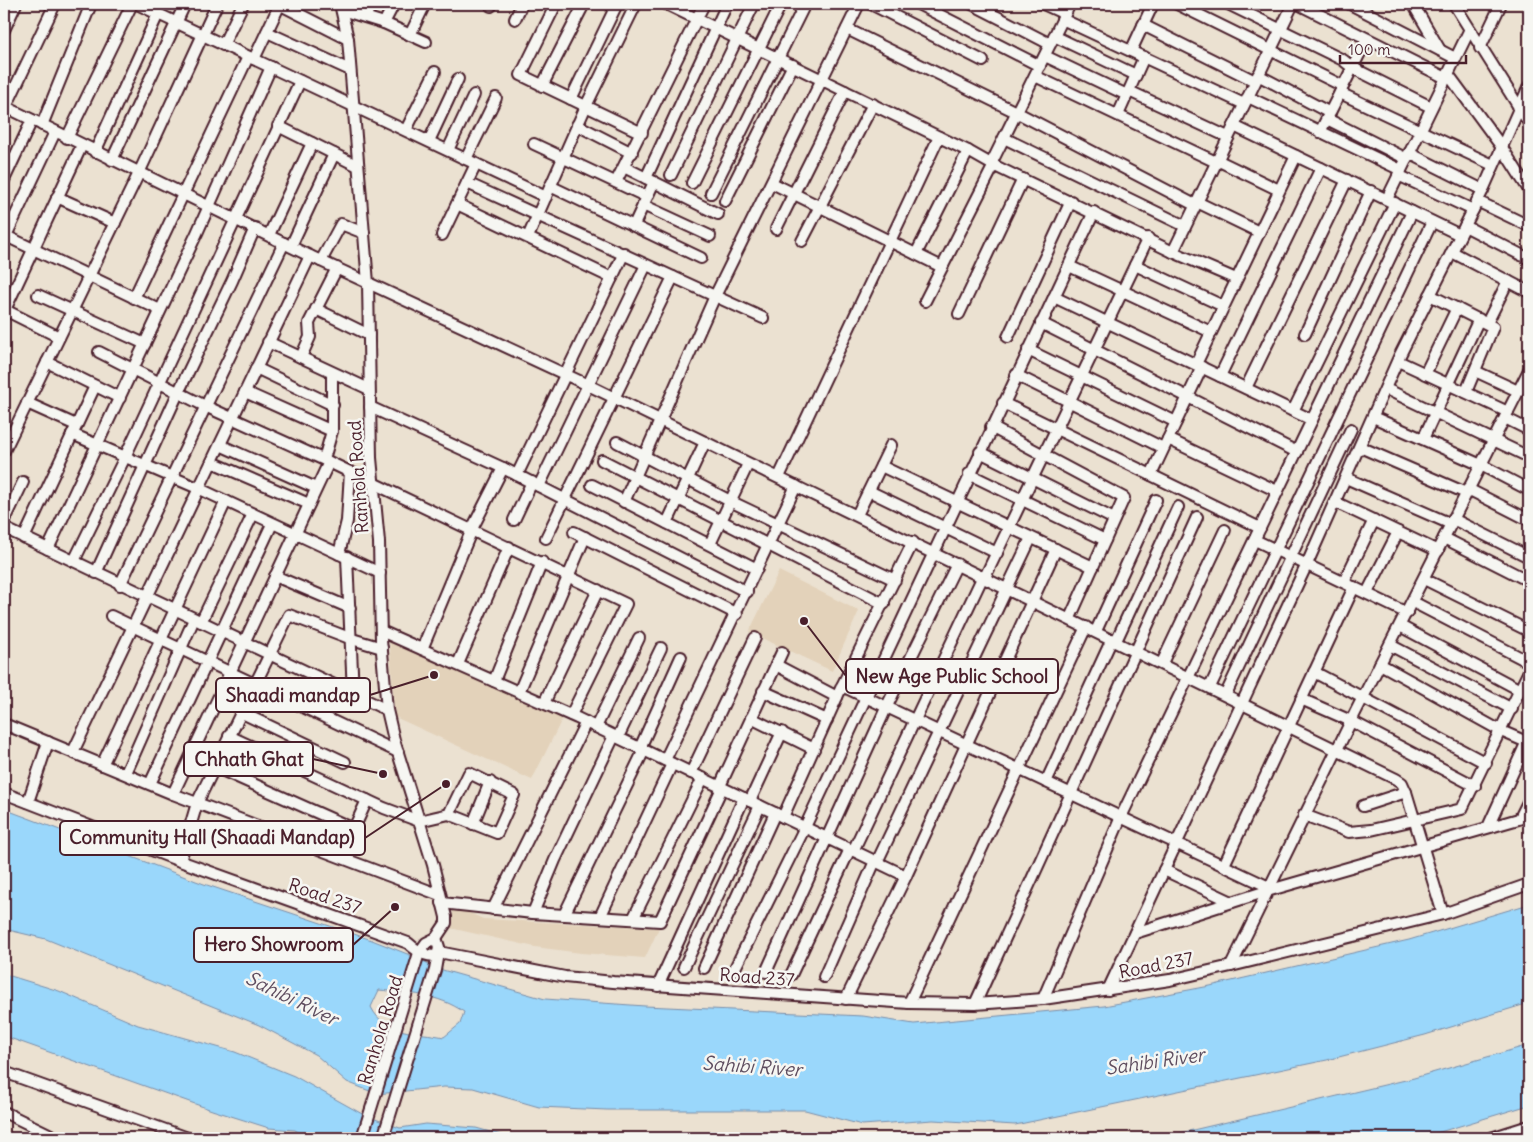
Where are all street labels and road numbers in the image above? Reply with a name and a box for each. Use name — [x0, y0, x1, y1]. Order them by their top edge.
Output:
street label: Ranhola Road — [343, 419, 373, 534]
street label: Road 237 — [286, 873, 365, 919]
street label: Road 237 — [1117, 946, 1195, 983]
street label: Road 237 — [719, 963, 796, 991]
street label: Ranhola Road — [352, 972, 408, 1088]

